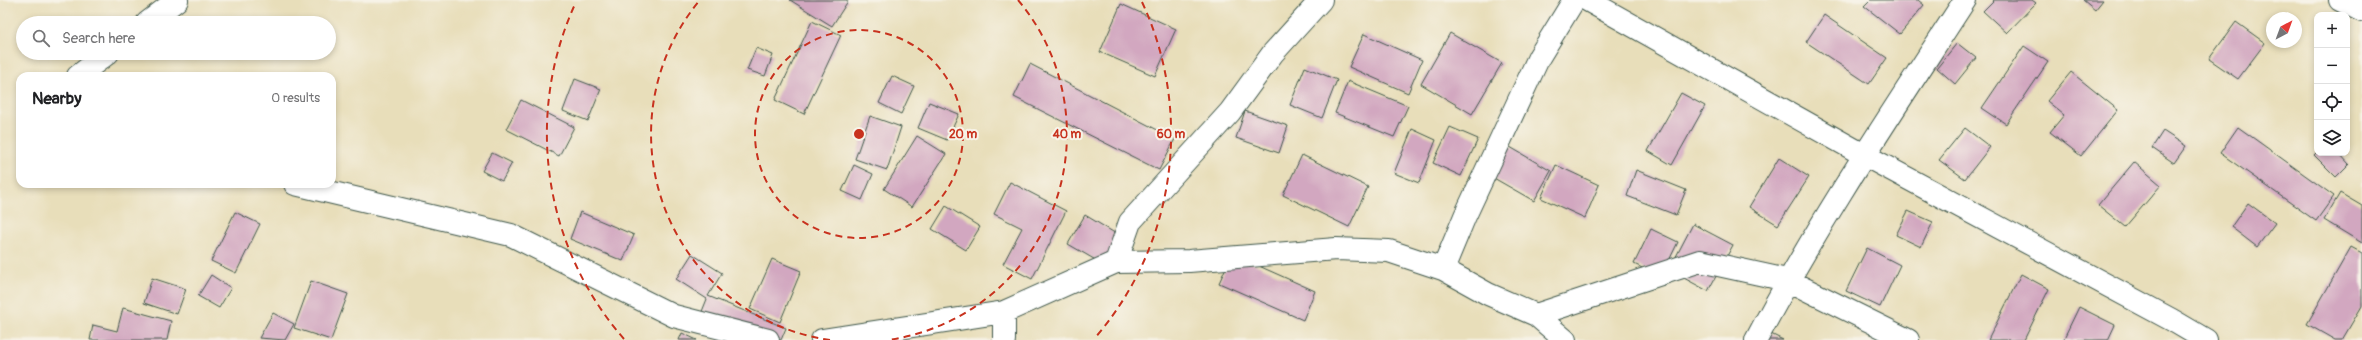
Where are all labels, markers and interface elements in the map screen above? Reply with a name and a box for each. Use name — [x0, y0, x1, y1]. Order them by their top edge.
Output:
north arrow — [2266, 12, 2302, 48]
map controls — [2314, 12, 2350, 156]
button: + — [2314, 12, 2350, 48]
search box — [16, 16, 336, 60]
icon: search — [30, 27, 52, 49]
text: Search here — [62, 29, 135, 48]
button: − — [2314, 48, 2350, 84]
button: locate — [2314, 84, 2350, 120]
text: Nearby — [32, 88, 81, 109]
text: 0 results — [271, 90, 320, 106]
button: layers — [2314, 120, 2350, 156]
centre of rings — [852, 127, 866, 141]
text: 20 m — [949, 127, 977, 142]
text: 40 m — [1052, 127, 1082, 142]
text: 60 m — [1157, 127, 1186, 142]

